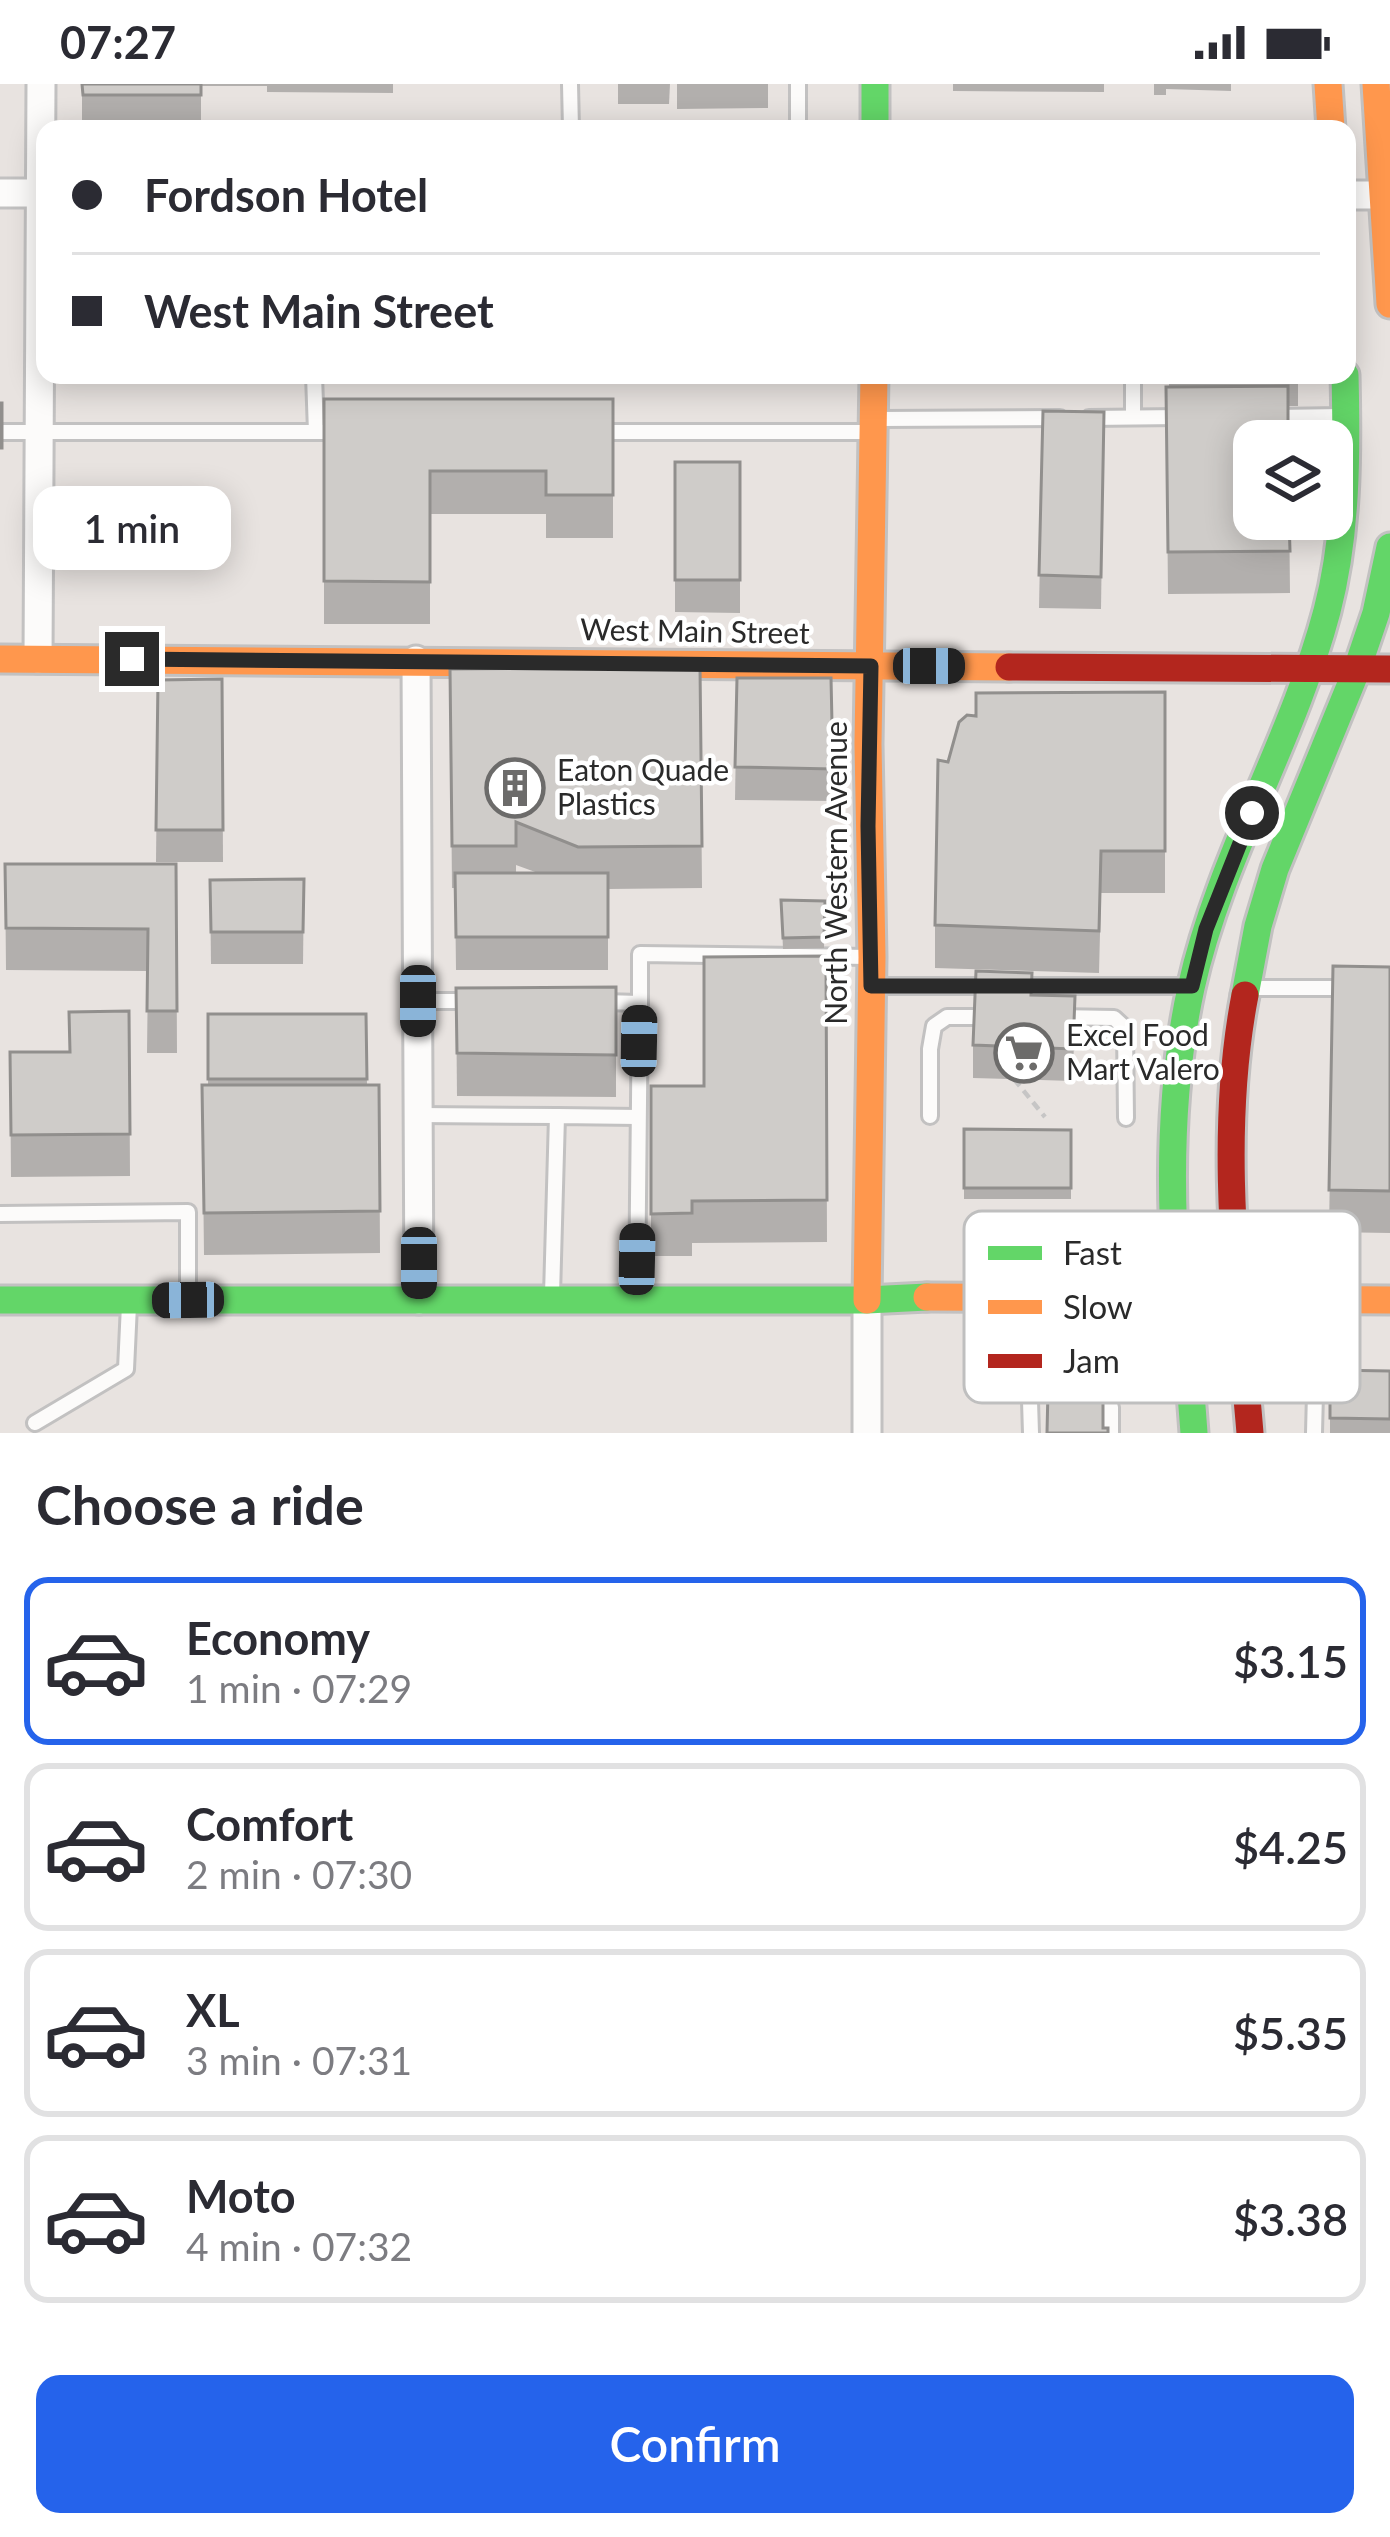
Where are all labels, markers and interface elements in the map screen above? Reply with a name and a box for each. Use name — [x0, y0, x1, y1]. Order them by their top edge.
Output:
text: 07:27 — [60, 15, 176, 69]
text: Fordson Hotel — [144, 168, 428, 222]
text: West Main Street — [144, 284, 494, 338]
map controls — [1233, 420, 1353, 540]
button: layers — [1233, 420, 1353, 540]
callout: 1 min — [33, 485, 231, 569]
text: 1 min — [84, 505, 180, 551]
street label: West Main Street — [580, 610, 810, 650]
route end — [105, 632, 159, 686]
car — [893, 648, 965, 684]
street label: North Western Avenue — [817, 721, 853, 1025]
place label: Eaton Quade Plastics — [557, 751, 729, 821]
building icon: Eaton Quade Plastics — [484, 757, 546, 819]
route start — [1225, 786, 1279, 840]
car — [400, 965, 436, 1037]
car — [620, 1005, 658, 1077]
place label: Excel Food Mart Valero — [1066, 1016, 1220, 1086]
supermarket icon: Excel Food Mart Valero — [993, 1022, 1055, 1084]
legend — [964, 1211, 1360, 1403]
car — [618, 1223, 656, 1295]
car — [401, 1227, 437, 1299]
text: Fast — [1063, 1232, 1122, 1272]
car — [152, 1281, 224, 1319]
text: Slow — [1063, 1286, 1133, 1326]
text: Jam — [1063, 1340, 1120, 1380]
text: Choose a ride — [36, 1472, 364, 1537]
icon: car — [42, 1607, 150, 1715]
text: Economy — [186, 1611, 370, 1665]
text: $3.15 — [1233, 1634, 1348, 1688]
text: 1 min · 07:29 — [186, 1665, 412, 1711]
icon: car — [42, 1793, 150, 1901]
text: Comfort — [186, 1797, 353, 1851]
text: $4.25 — [1233, 1820, 1348, 1874]
text: 2 min · 07:30 — [186, 1851, 412, 1897]
icon: car — [42, 1979, 150, 2087]
text: XL — [186, 1983, 240, 2037]
text: $5.35 — [1233, 2006, 1348, 2060]
text: 3 min · 07:31 — [186, 2037, 412, 2083]
icon: car — [42, 2165, 150, 2273]
text: Moto — [186, 2169, 296, 2223]
text: $3.38 — [1233, 2192, 1348, 2246]
text: 4 min · 07:32 — [186, 2223, 412, 2269]
button: Confirm — [36, 2375, 1354, 2513]

